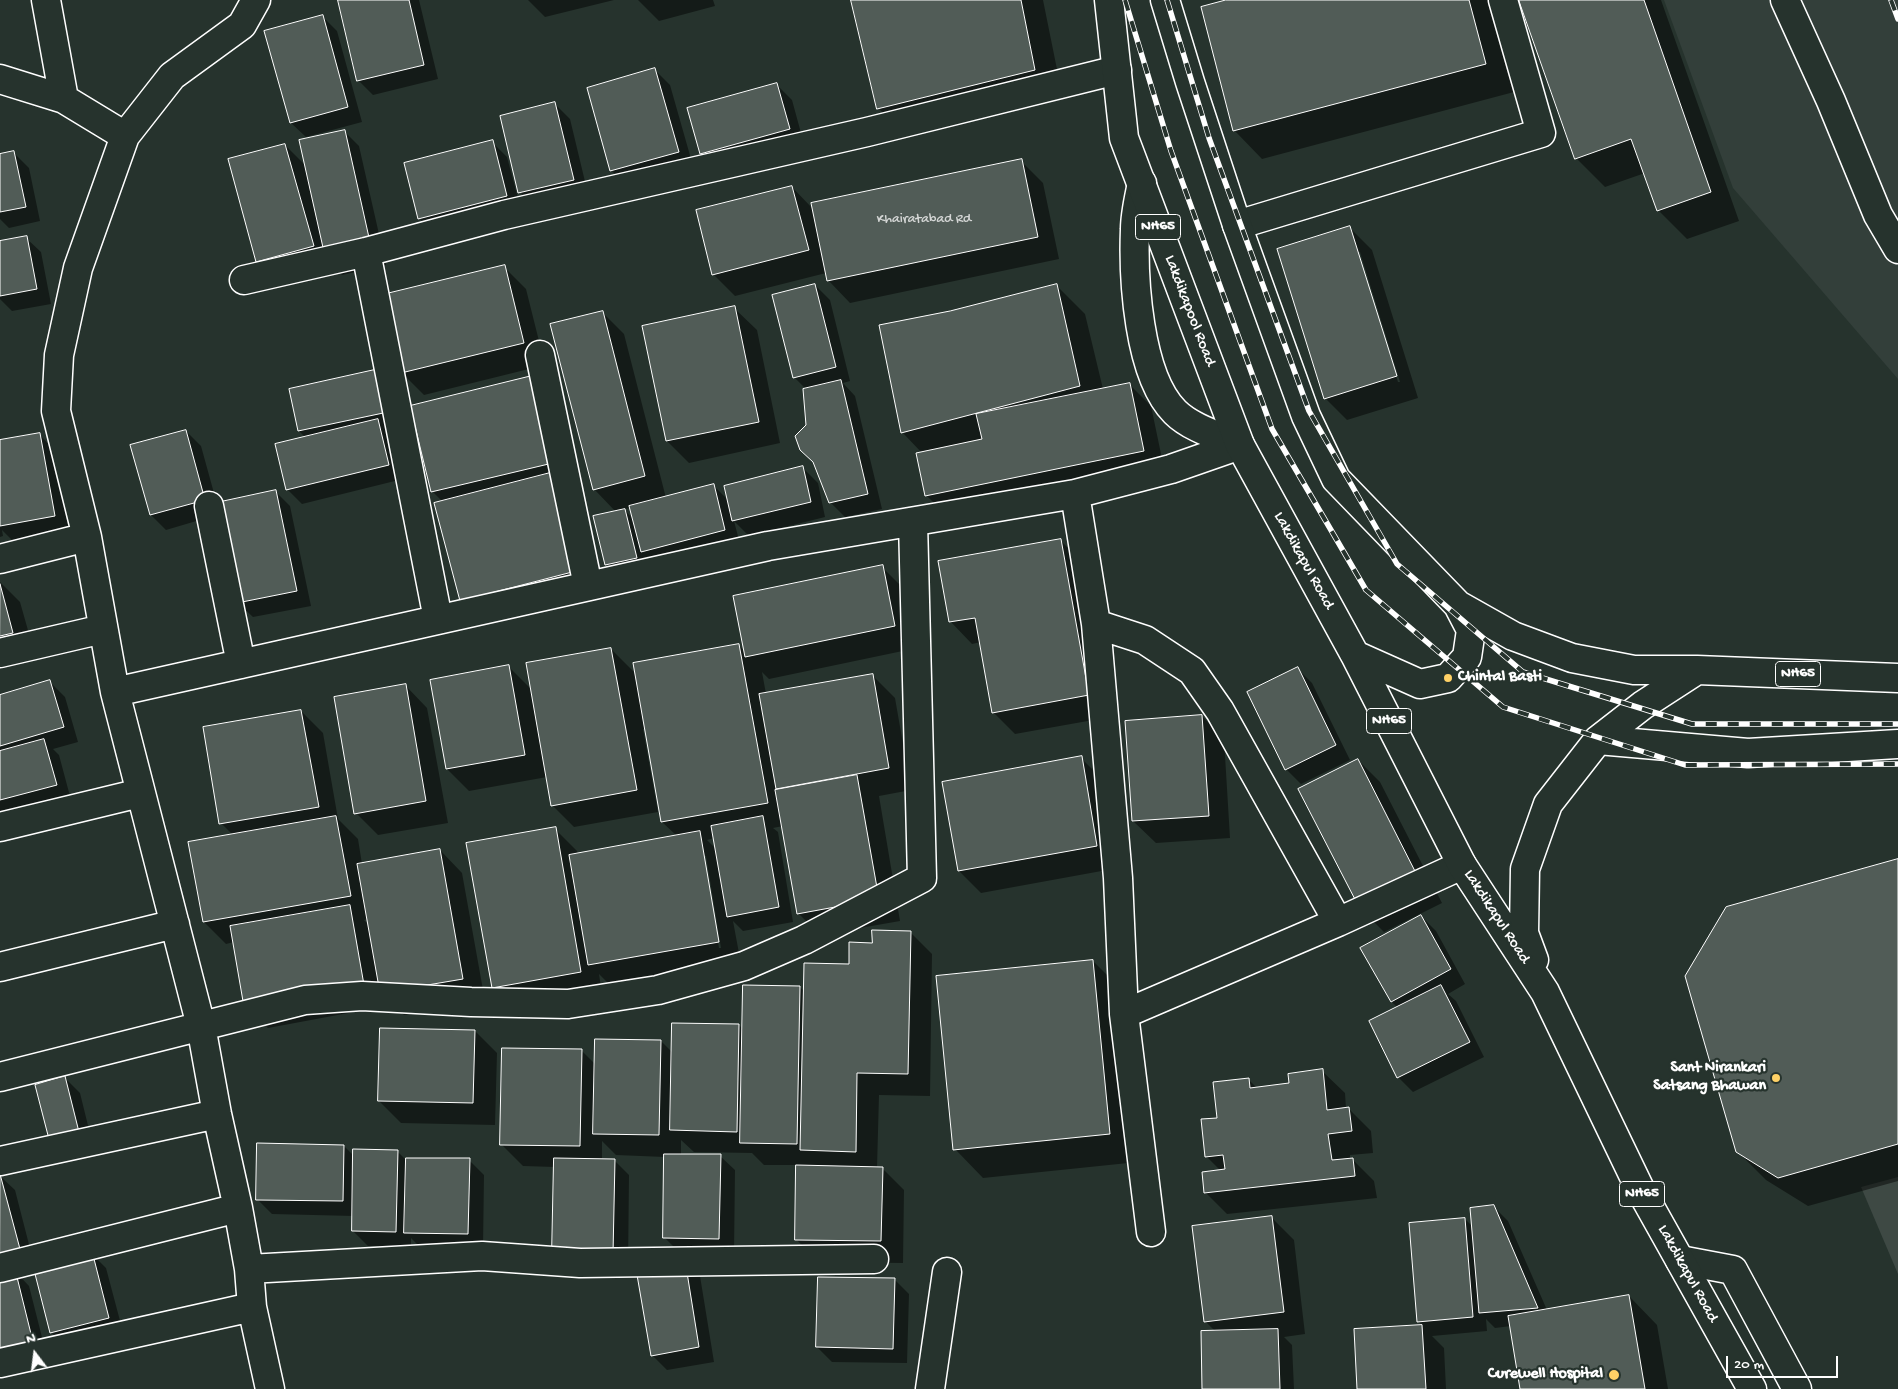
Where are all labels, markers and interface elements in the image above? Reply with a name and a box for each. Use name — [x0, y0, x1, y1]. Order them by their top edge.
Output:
house number: Khairatabad Rd — [877, 212, 971, 228]
road number: NH65 — [1136, 214, 1180, 240]
street label: Lakdikapool Road — [1159, 253, 1219, 369]
street label: Lakdikapul Road — [1268, 509, 1338, 613]
road number: NH65 — [1776, 662, 1820, 686]
place label: Chintal Basti — [1458, 668, 1542, 688]
marker: Chintal Basti — [1442, 672, 1454, 684]
road number: NH65 — [1366, 708, 1412, 734]
street label: Lakdikapul Road — [1458, 866, 1534, 968]
place label: Sant Nirankari Satsang Bhawan — [1653, 1059, 1766, 1097]
marker: Sant Nirankari Satsang Bhawan — [1770, 1072, 1782, 1084]
road number: NH65 — [1620, 1182, 1664, 1206]
street label: Lakdikapul Road — [1652, 1222, 1722, 1326]
north arrow — [10, 1329, 60, 1379]
text: N — [24, 1330, 38, 1348]
scale bar — [1728, 1346, 1840, 1378]
text: 20 m — [1734, 1356, 1764, 1374]
place label: Curewell Hospital — [1488, 1365, 1603, 1385]
marker: Curewell Hospital — [1607, 1368, 1621, 1382]

